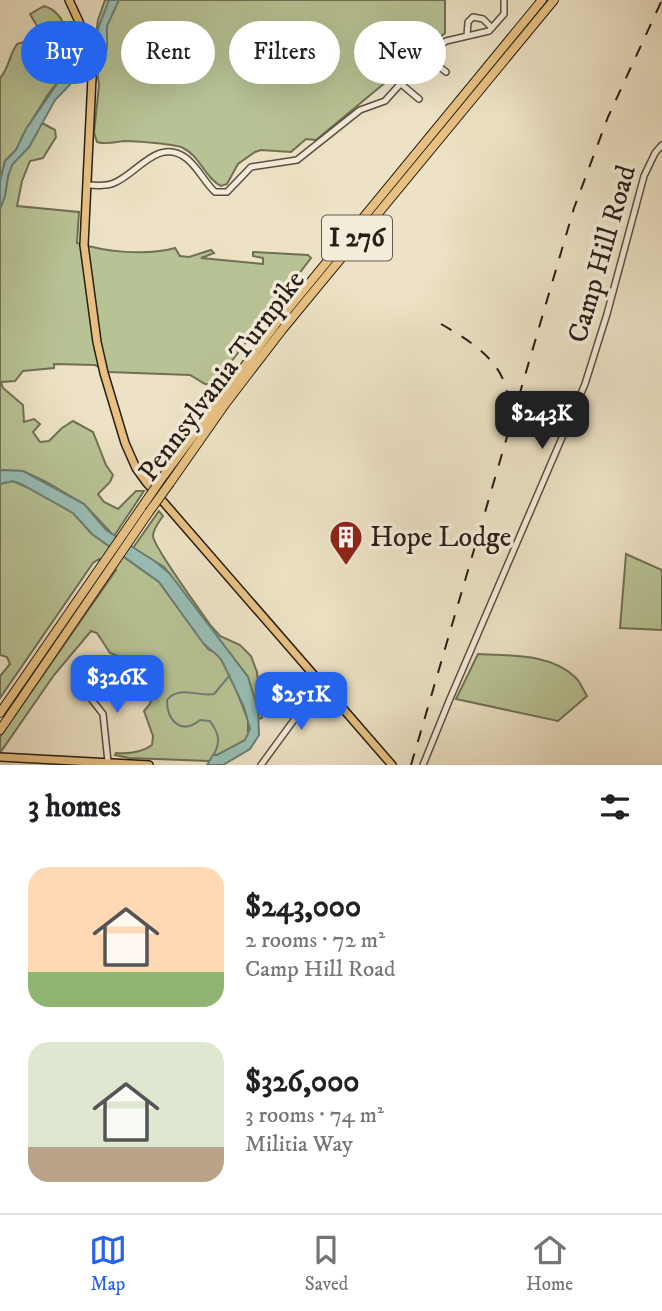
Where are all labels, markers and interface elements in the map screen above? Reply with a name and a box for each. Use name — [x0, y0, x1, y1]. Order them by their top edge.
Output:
chip: Buy — [21, 21, 107, 84]
chip: Rent — [121, 21, 215, 84]
chip: Filters — [229, 21, 340, 84]
chip: New — [354, 21, 446, 84]
street label: Camp Hill Road — [560, 161, 644, 347]
road number: I 276 — [322, 216, 392, 260]
street label: Pennsylvania Turnpike — [131, 264, 313, 488]
pin: $243K — [493, 392, 591, 451]
text: $243K — [511, 399, 573, 428]
building icon: Hope Lodge — [327, 518, 365, 567]
place label: Hope Lodge — [370, 520, 511, 555]
pin: $326K — [68, 656, 166, 715]
text: $326K — [87, 663, 147, 692]
pin: $251K — [252, 672, 350, 732]
text: $251K — [271, 680, 331, 709]
icon: filters — [596, 788, 634, 826]
text: 3 homes — [28, 789, 121, 826]
text: $243,000 — [245, 889, 361, 926]
icon: home — [84, 895, 168, 979]
text: 2 rooms · 72 m² — [245, 926, 385, 955]
text: Camp Hill Road — [245, 955, 395, 984]
text: $326,000 — [245, 1064, 359, 1101]
icon: home — [84, 1070, 168, 1154]
text: 3 rooms · 74 m² — [245, 1101, 384, 1130]
text: Militia Way — [245, 1130, 353, 1159]
tab: Map — [89, 1231, 127, 1296]
tab: Saved — [305, 1231, 348, 1296]
tab: Home — [526, 1231, 573, 1296]

